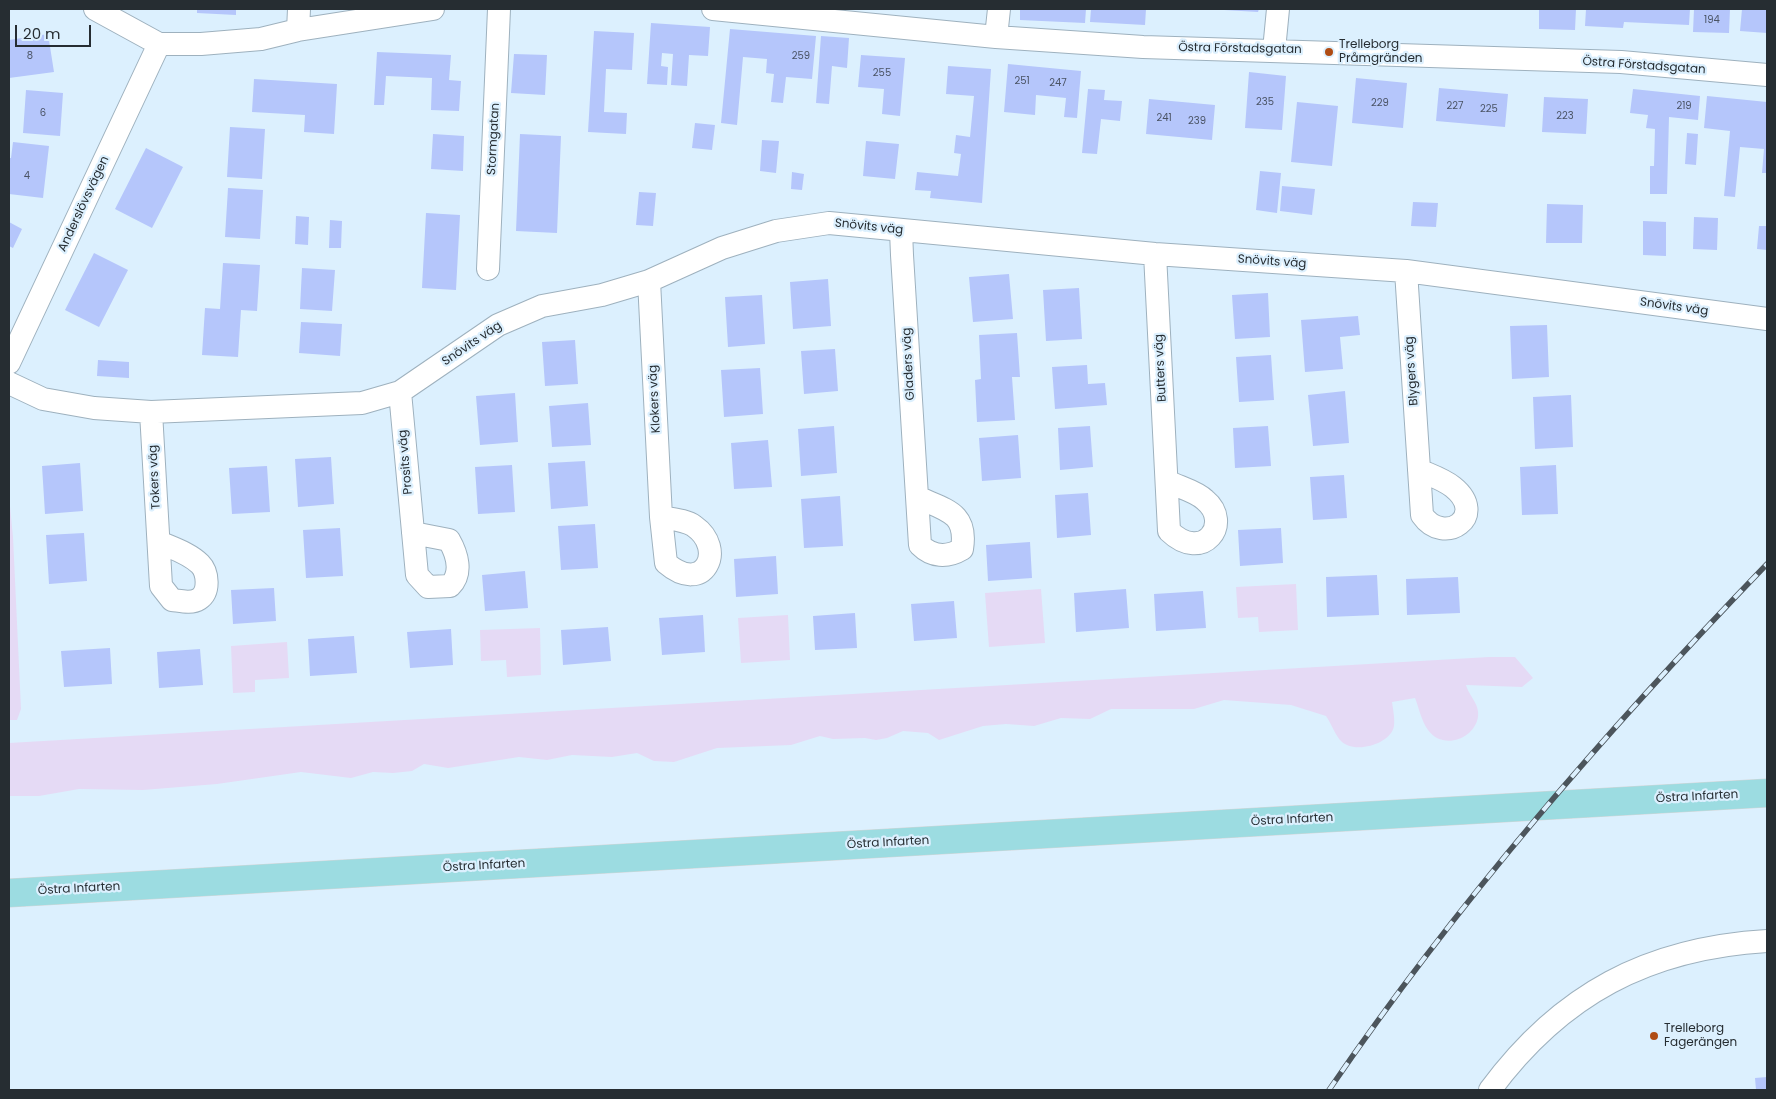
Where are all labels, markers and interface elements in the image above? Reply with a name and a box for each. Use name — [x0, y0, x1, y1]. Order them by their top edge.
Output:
house number: 194 — [1704, 14, 1720, 26]
scale bar — [18, 15, 94, 47]
text: 20 m — [23, 23, 61, 44]
place label: Trelleborg Pråmgränden — [1339, 38, 1423, 66]
street label: Östra Förstadsgatan — [1178, 41, 1302, 57]
marker: Trelleborg Pråmgränden — [1323, 46, 1335, 58]
house number: 8 — [27, 50, 33, 62]
house number: 259 — [792, 50, 810, 62]
street label: Östra Förstadsgatan — [1582, 55, 1706, 77]
house number: 255 — [873, 67, 891, 79]
house number: 251 — [1014, 75, 1030, 87]
house number: 247 — [1049, 77, 1067, 89]
house number: 235 — [1256, 96, 1274, 108]
house number: 229 — [1371, 97, 1389, 109]
house number: 227 — [1447, 100, 1463, 112]
house number: 219 — [1676, 100, 1692, 112]
street label: Stormgatan — [485, 103, 503, 175]
house number: 225 — [1480, 103, 1498, 115]
house number: 6 — [40, 107, 46, 119]
house number: 223 — [1556, 110, 1574, 122]
house number: 241 — [1156, 112, 1172, 124]
house number: 239 — [1188, 115, 1206, 127]
street label: Anderslövsvägen — [56, 154, 112, 254]
house number: 4 — [24, 170, 30, 182]
street label: Snövits väg — [834, 216, 904, 238]
street label: Snövits väg — [1237, 252, 1307, 272]
street label: Snövits väg — [1639, 295, 1709, 319]
street label: Snövits väg — [439, 319, 505, 369]
street label: Gladers väg — [900, 327, 918, 401]
street label: Butters väg — [1152, 334, 1170, 402]
street label: Blygers väg — [1402, 336, 1422, 406]
street label: Klokers väg — [646, 365, 664, 433]
street label: Prosits väg — [396, 429, 416, 495]
street label: Tokers väg — [146, 444, 164, 510]
street label: Östra Infarten — [1655, 788, 1739, 806]
street label: Östra Infarten — [1250, 811, 1334, 829]
street label: Östra Infarten — [846, 834, 930, 852]
street label: Östra Infarten — [442, 857, 526, 875]
street label: Östra Infarten — [37, 880, 121, 898]
place label: Trelleborg Fagerängen — [1664, 1022, 1737, 1050]
marker: Trelleborg Fagerängen — [1648, 1030, 1660, 1042]

